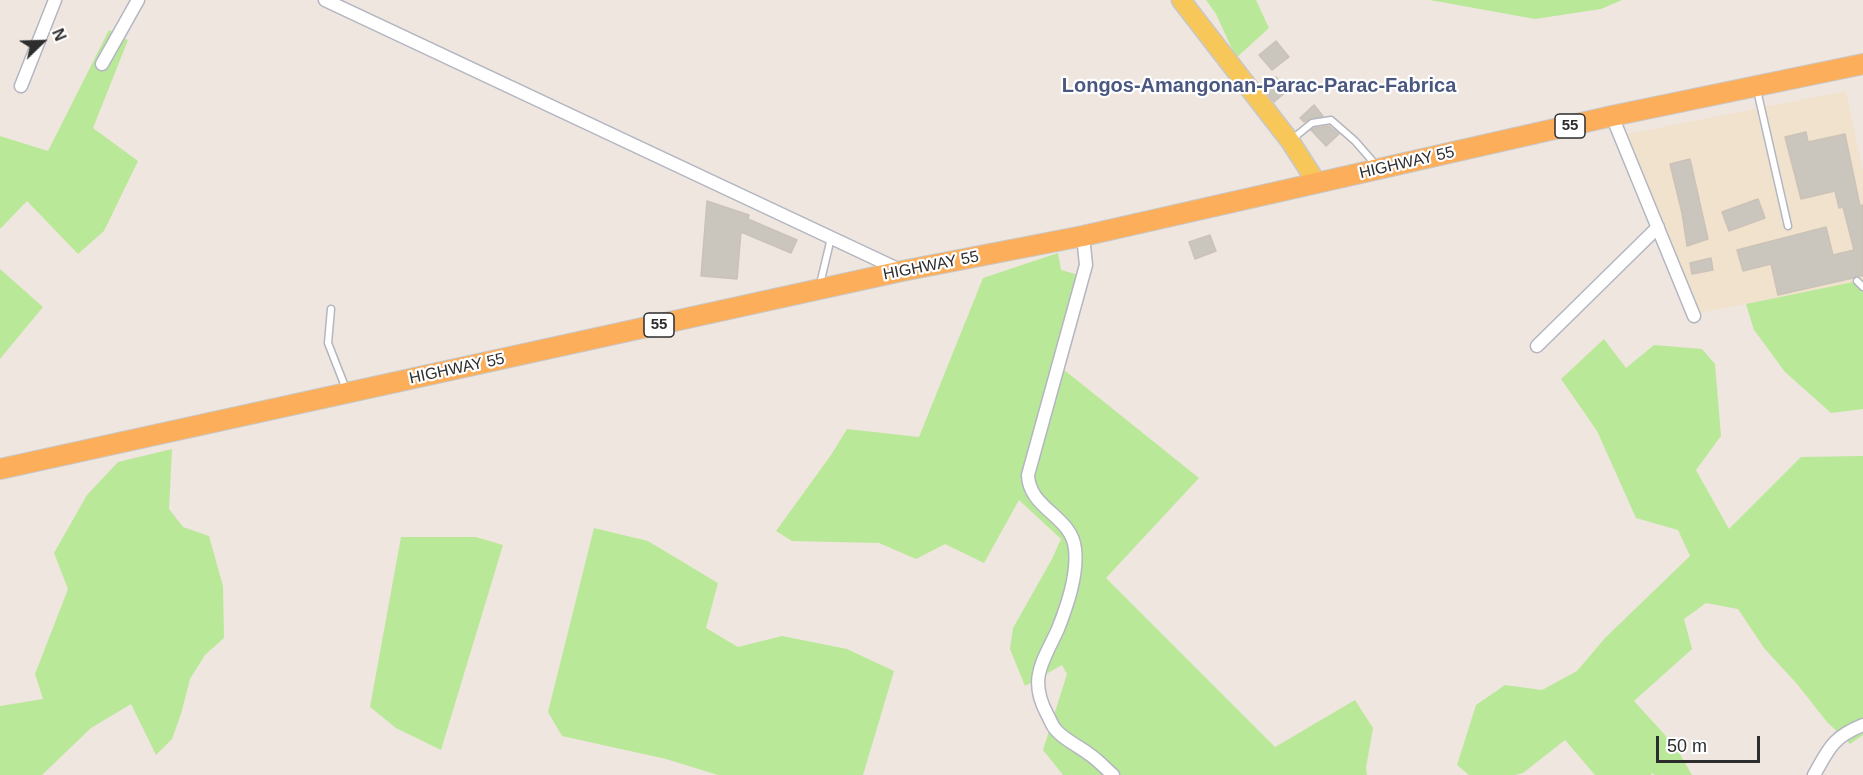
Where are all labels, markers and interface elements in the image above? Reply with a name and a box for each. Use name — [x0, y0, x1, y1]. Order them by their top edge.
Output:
north arrow — [12, 12, 72, 72]
text: N — [49, 26, 69, 43]
district label: Longos-Amangonan-Parac‑Parac-Fabrica — [1062, 74, 1456, 98]
road number: 55 — [1555, 114, 1585, 138]
street label: HIGHWAY 55 — [1358, 143, 1456, 183]
street label: HIGHWAY 55 — [882, 247, 980, 285]
road number: 55 — [644, 313, 674, 337]
street label: HIGHWAY 55 — [408, 350, 506, 388]
scale bar — [1659, 724, 1762, 762]
text: 50 m — [1667, 736, 1707, 756]

